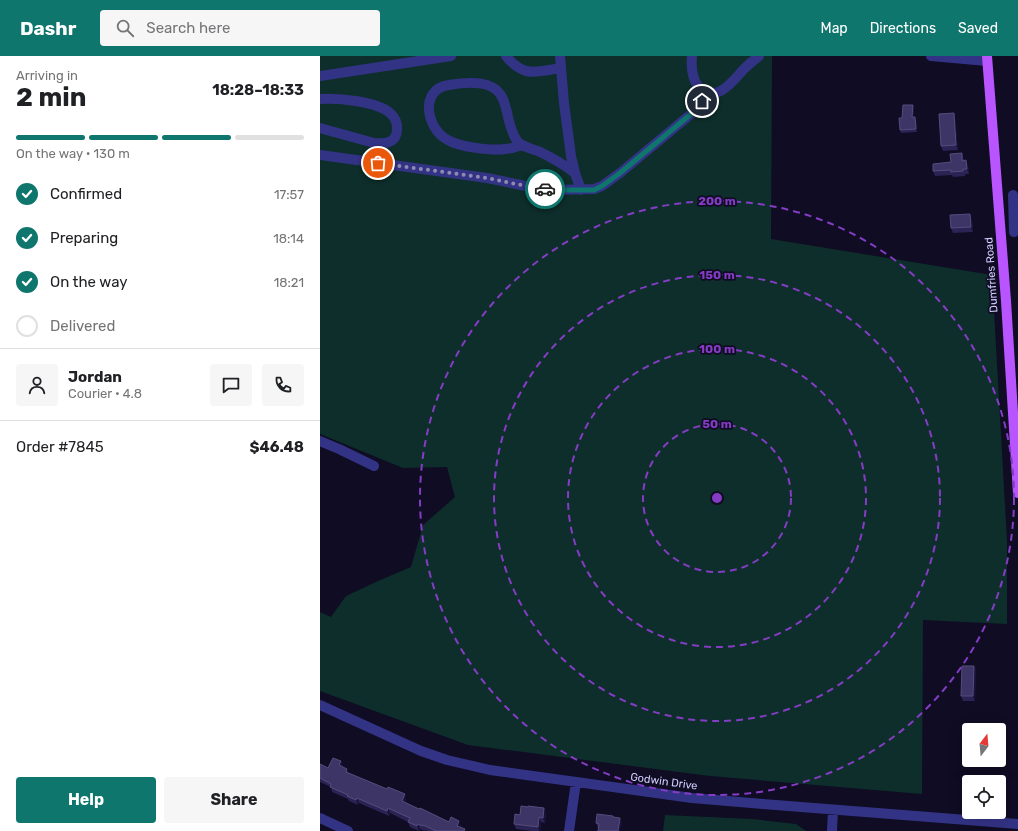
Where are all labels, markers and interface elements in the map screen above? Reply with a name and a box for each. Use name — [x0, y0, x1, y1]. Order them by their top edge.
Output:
search box — [100, 10, 380, 46]
text: Dashr — [20, 17, 76, 40]
icon: search — [114, 17, 136, 39]
text: Search here — [146, 19, 230, 37]
text: Map — [821, 20, 848, 37]
text: Directions — [870, 20, 936, 37]
text: Saved — [958, 20, 998, 37]
text: Arriving in — [16, 68, 78, 83]
text: 18:28–18:33 — [212, 81, 304, 99]
text: 2 min — [16, 82, 86, 113]
pin — [685, 84, 719, 118]
icon: home — [691, 90, 713, 112]
text: On the way · 130 m — [16, 146, 130, 161]
pin — [361, 146, 395, 180]
icon: bag — [367, 152, 389, 174]
courier — [525, 169, 565, 209]
icon: car — [534, 178, 556, 200]
icon: check — [16, 183, 38, 205]
text: Confirmed — [50, 185, 122, 203]
text: 17:57 — [274, 187, 304, 202]
text: 200 m — [698, 194, 736, 208]
icon: check — [16, 227, 38, 249]
text: Preparing — [50, 229, 118, 247]
text: 18:14 — [273, 231, 304, 246]
street label: Dumfries Road — [982, 237, 1001, 313]
text: 150 m — [699, 268, 735, 282]
icon: check — [16, 271, 38, 293]
text: On the way — [50, 273, 128, 291]
text: 18:21 — [274, 275, 304, 290]
text: Delivered — [50, 317, 115, 335]
text: 100 m — [699, 342, 735, 356]
button: person — [16, 364, 58, 406]
button: chat — [210, 364, 252, 406]
button: phone — [262, 364, 304, 406]
text: Jordan — [68, 368, 122, 386]
text: Courier · 4.8 — [68, 386, 142, 401]
text: 50 m — [702, 417, 732, 431]
text: Order #7845 — [16, 438, 104, 456]
text: $46.48 — [249, 438, 304, 456]
centre of rings — [710, 491, 724, 505]
north arrow — [962, 723, 1006, 767]
map controls — [962, 723, 1006, 819]
street label: Godwin Drive — [630, 770, 698, 793]
button: locate — [962, 775, 1006, 819]
button: Help — [16, 777, 156, 823]
button: Share — [164, 777, 304, 823]

